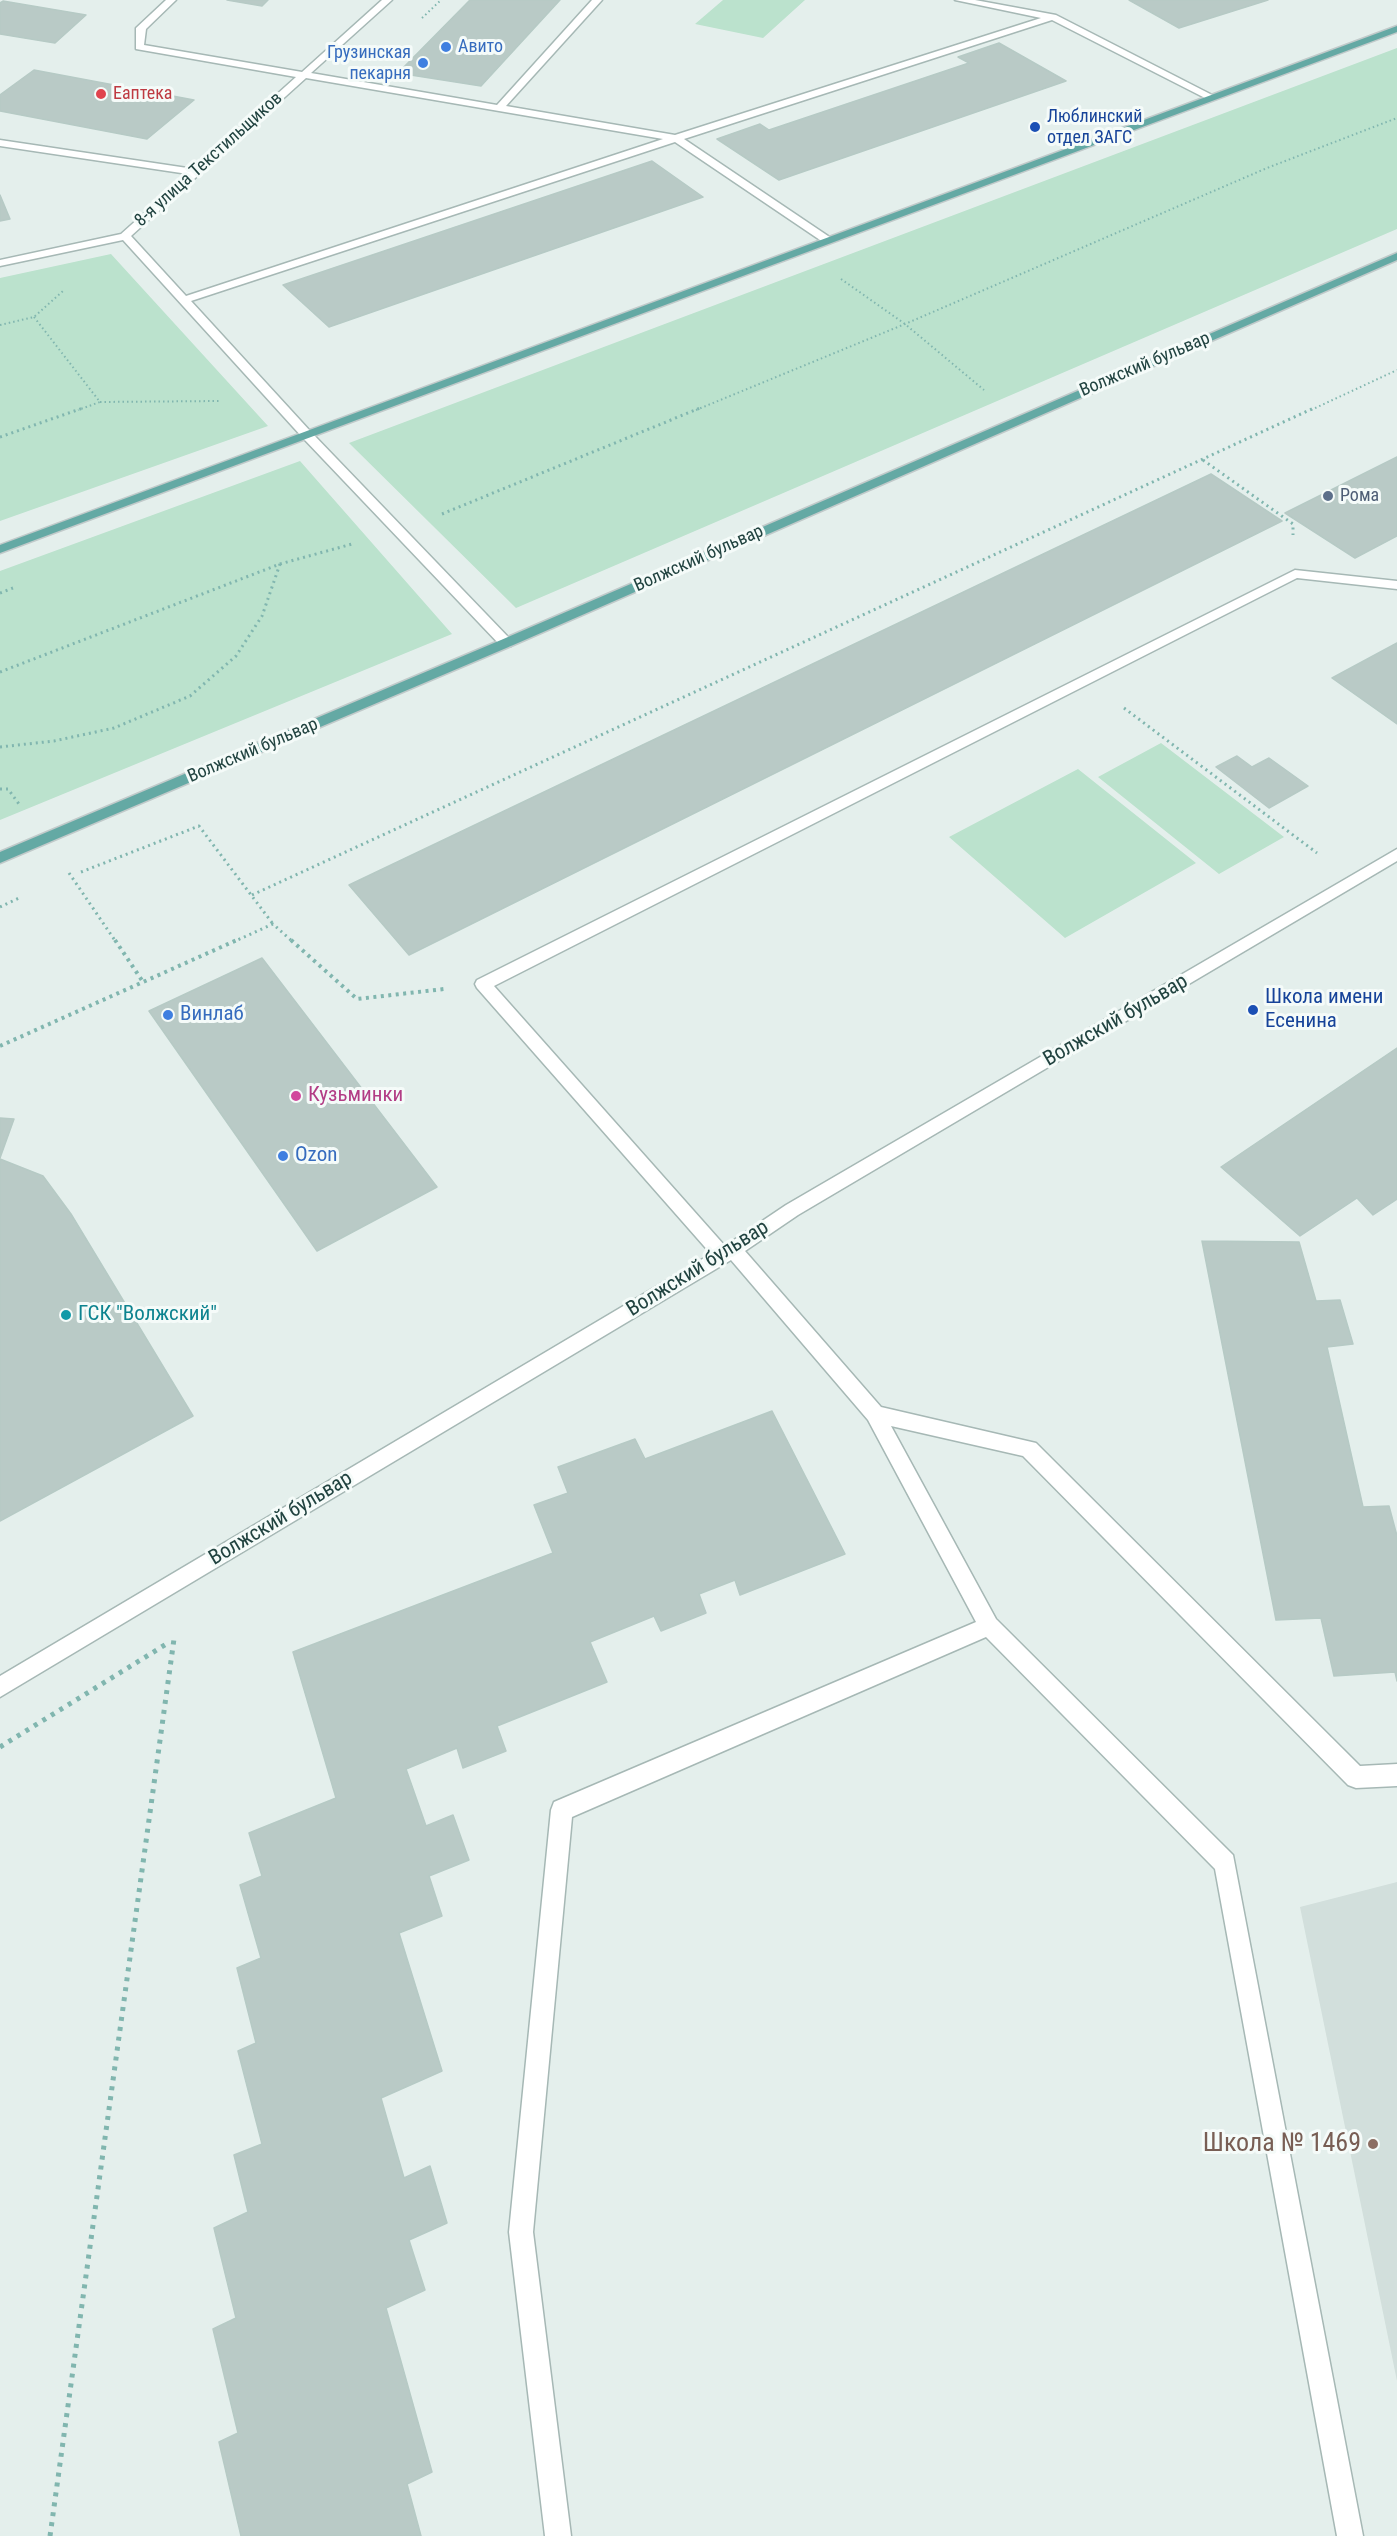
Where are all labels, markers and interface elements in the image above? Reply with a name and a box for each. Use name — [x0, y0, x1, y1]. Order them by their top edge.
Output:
place label: Авито — [458, 36, 503, 58]
marker: Авито — [439, 40, 453, 54]
place label: Грузинская пекарня — [327, 42, 411, 84]
marker: Грузинская пекарня — [416, 56, 430, 70]
place label: Еаптека — [113, 83, 172, 105]
marker: Еаптека — [94, 87, 108, 101]
street label: 8-я улица Текстильщиков — [131, 88, 287, 232]
place label: Люблинский отдел ЗАГС — [1047, 106, 1142, 148]
marker: Люблинский отдел ЗАГС — [1028, 120, 1042, 134]
street label: Волжский бульвар — [1077, 328, 1213, 402]
place label: Рома — [1340, 485, 1379, 507]
marker: Рома — [1321, 489, 1335, 503]
street label: Волжский бульвар — [631, 521, 767, 597]
street label: Волжский бульвар — [185, 714, 321, 788]
street label: Волжский бульвар — [1039, 969, 1193, 1073]
place label: Школа имени Есенина — [1265, 985, 1383, 1035]
place label: Винлаб — [180, 1002, 244, 1028]
marker: Школа имени Есенина — [1246, 1003, 1260, 1017]
marker: Винлаб — [161, 1008, 175, 1022]
place label: Кузьминки — [308, 1083, 403, 1109]
marker: Кузьминки — [289, 1089, 303, 1103]
place label: Ozon — [295, 1143, 337, 1169]
marker: Ozon — [276, 1149, 290, 1163]
street label: Волжский бульвар — [622, 1215, 774, 1323]
place label: ГСК "Волжский" — [78, 1302, 217, 1328]
marker: ГСК "Волжский" — [59, 1308, 73, 1322]
street label: Волжский бульвар — [205, 1466, 357, 1572]
place label: Школа № 1469 — [1203, 2128, 1361, 2160]
marker: Школа № 1469 — [1366, 2137, 1380, 2151]

